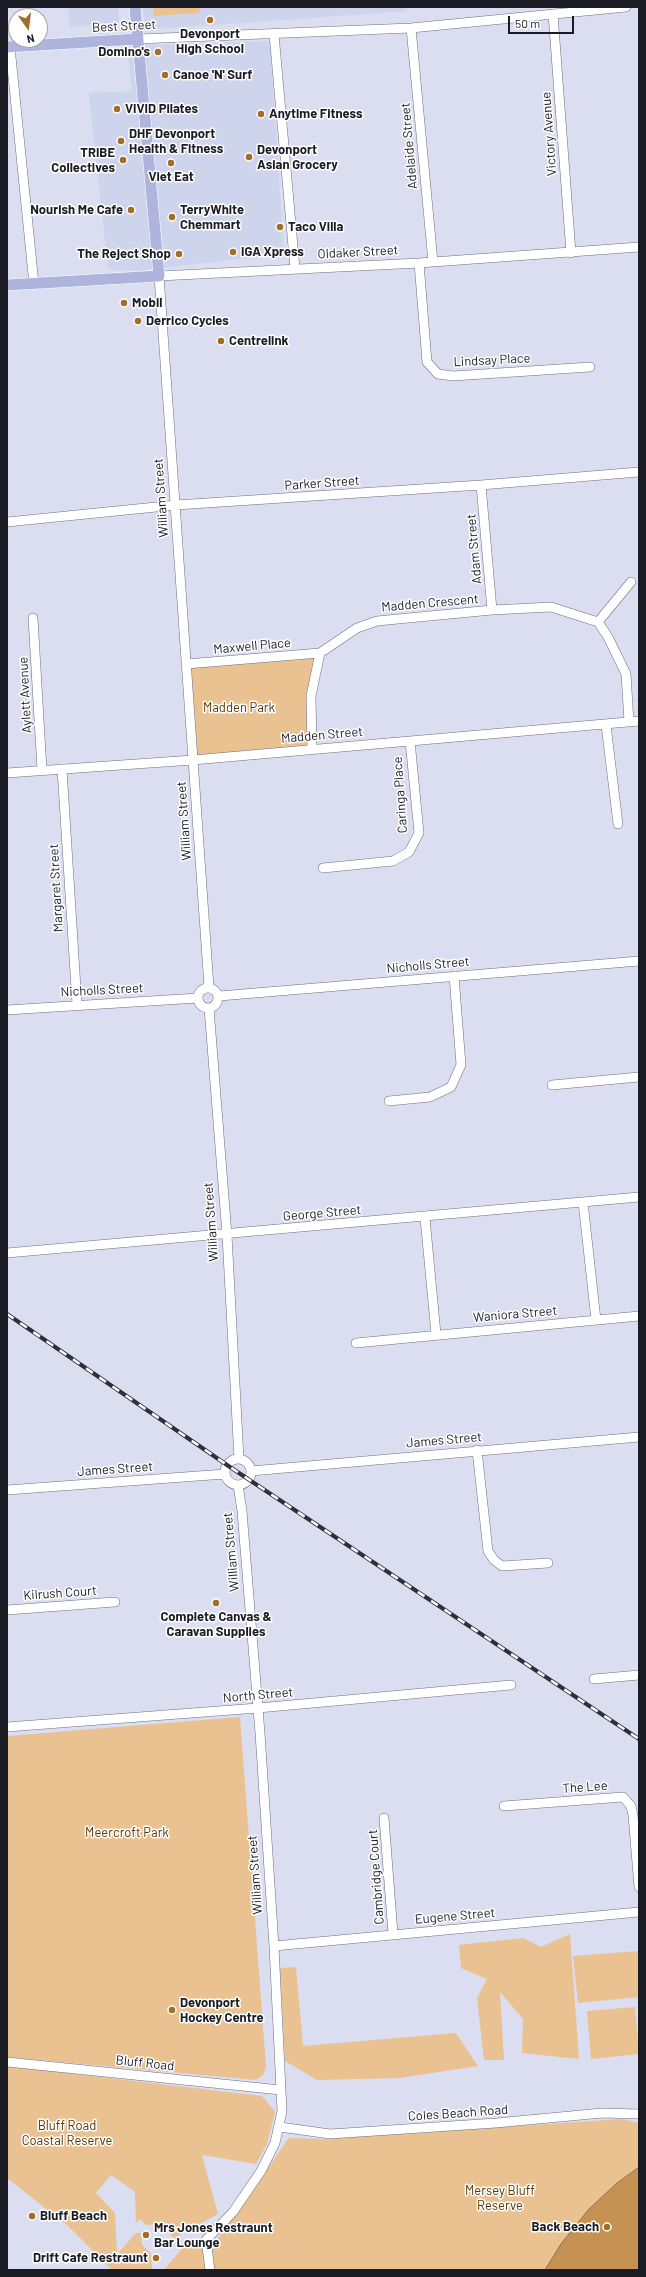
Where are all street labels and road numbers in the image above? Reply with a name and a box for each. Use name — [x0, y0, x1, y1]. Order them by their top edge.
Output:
street label: Best Street — [92, 17, 156, 35]
street label: Victory Avenue — [538, 91, 560, 177]
street label: Adelaide Street — [397, 102, 421, 190]
street label: Oldaker Street — [317, 242, 399, 262]
street label: Lindsay Place — [453, 350, 531, 370]
street label: William Street — [150, 458, 172, 538]
street label: Parker Street — [284, 473, 360, 493]
street label: Adam Street — [463, 513, 485, 585]
street label: Madden Crescent — [381, 591, 479, 615]
street label: Maxwell Place — [213, 635, 291, 657]
street label: Aylett Avenue — [15, 656, 35, 734]
street label: Madden Street — [280, 724, 364, 746]
street label: Caringa Place — [390, 756, 410, 834]
street label: William Street — [173, 781, 195, 861]
street label: Margaret Street — [46, 843, 66, 933]
street label: Nicholls Street — [386, 954, 470, 976]
street label: Nicholls Street — [60, 980, 144, 1000]
street label: William Street — [200, 1182, 222, 1262]
street label: George Street — [282, 1202, 362, 1224]
street label: Waniora Street — [472, 1303, 558, 1325]
street label: James Street — [405, 1429, 483, 1451]
street label: James Street — [77, 1459, 153, 1479]
street label: William Street — [220, 1512, 242, 1592]
street label: Kilrush Court — [23, 1583, 97, 1603]
street label: North Street — [222, 1684, 294, 1706]
street label: The Lee — [562, 1778, 608, 1796]
street label: Cambridge Court — [365, 1829, 387, 1925]
street label: William Street — [244, 1835, 266, 1915]
street label: Eugene Street — [414, 1905, 496, 1927]
street label: Bluff Road — [115, 2052, 175, 2074]
street label: Coles Beach Road — [407, 2102, 509, 2124]

